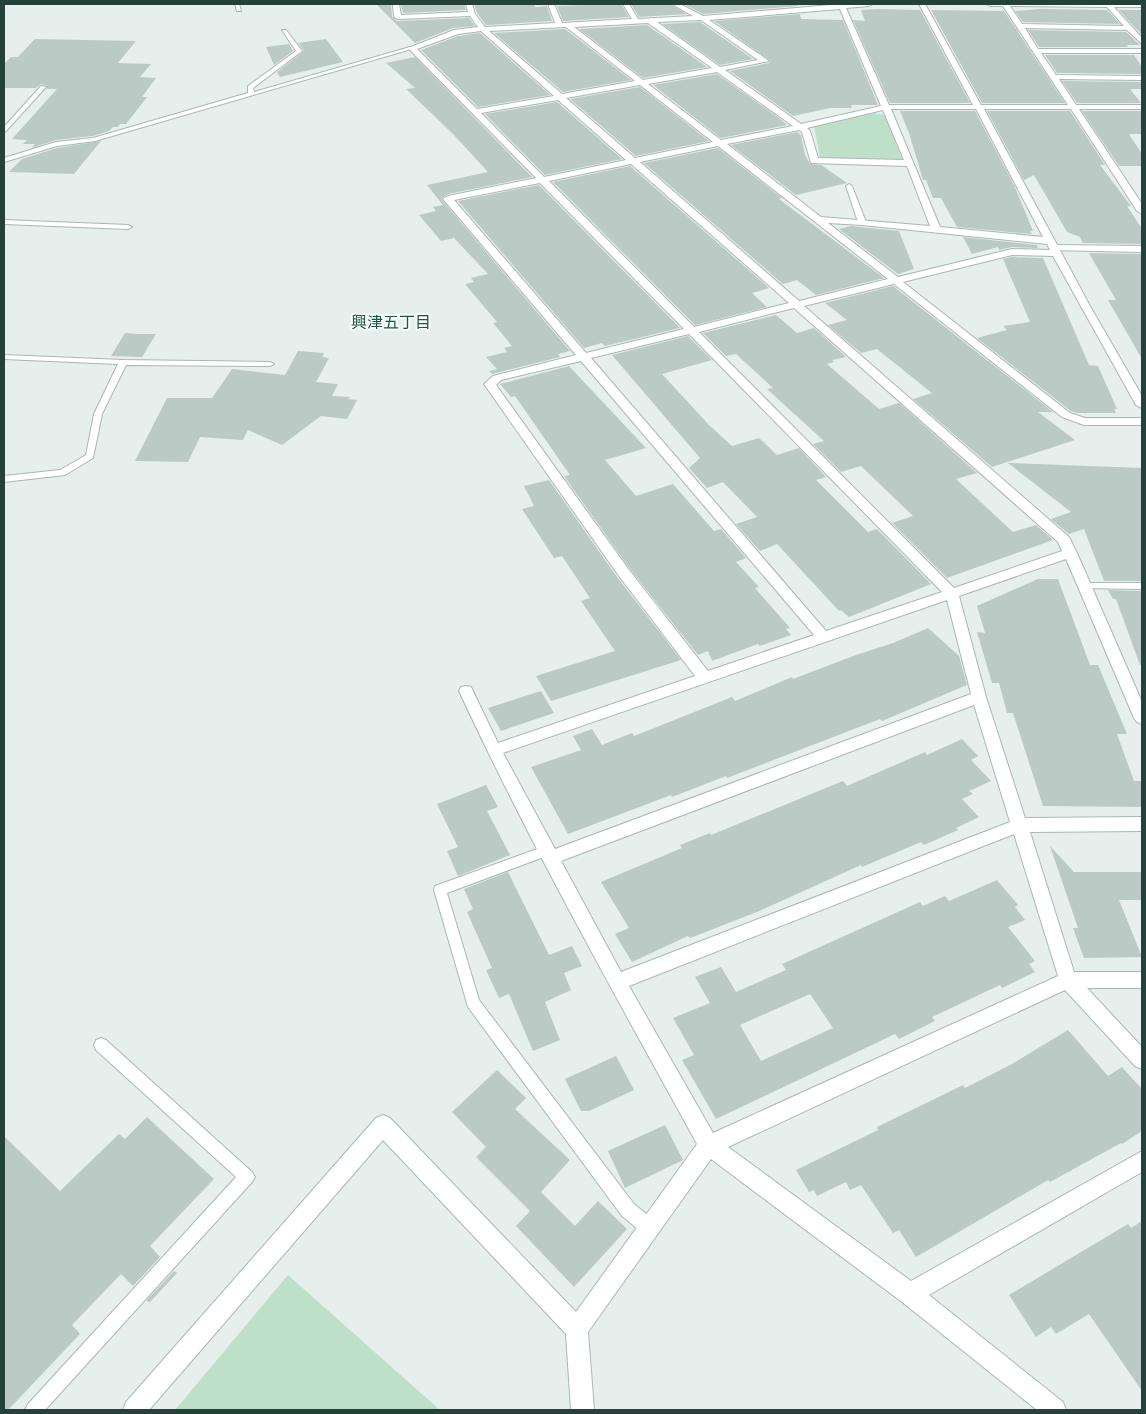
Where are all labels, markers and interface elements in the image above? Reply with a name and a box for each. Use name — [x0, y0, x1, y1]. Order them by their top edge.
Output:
district label: 興津五丁目 — [351, 311, 431, 333]

